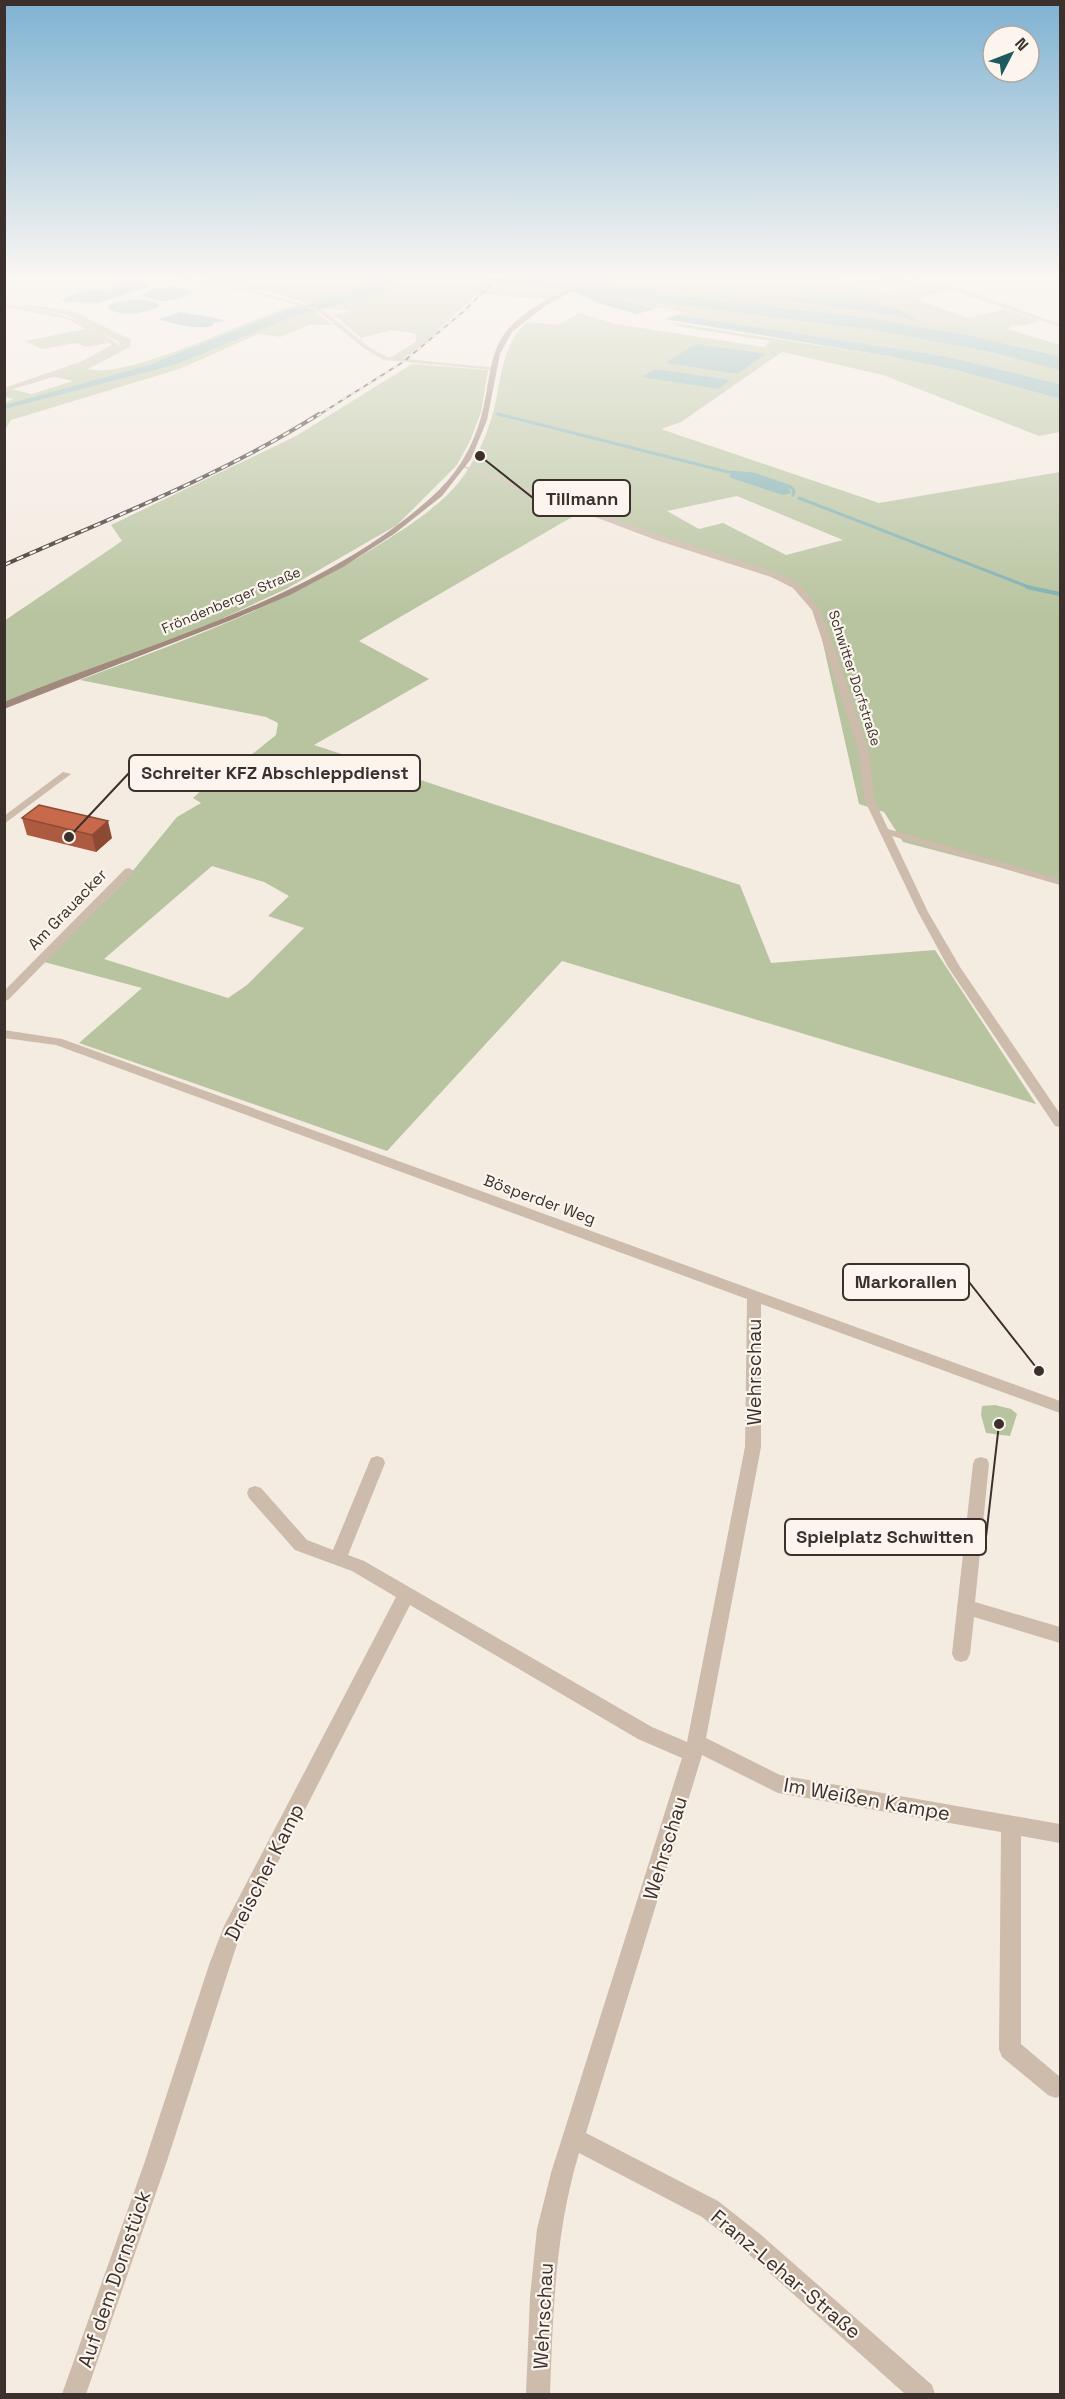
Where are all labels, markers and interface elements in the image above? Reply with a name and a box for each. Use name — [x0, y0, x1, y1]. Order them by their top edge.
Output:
north arrow — [981, 24, 1041, 84]
text: N — [1010, 33, 1033, 55]
callout: Tillmann — [533, 480, 630, 516]
text: Tillmann — [546, 487, 618, 510]
street label: Fröndenberger Straße — [159, 563, 303, 637]
street label: Schwitter Dorfstraße — [825, 608, 885, 748]
callout: Schreiter KFZ Abschleppdienst — [129, 755, 420, 791]
text: Schreiter KFZ Abschleppdienst — [141, 761, 409, 784]
street label: Am Grauacker — [23, 864, 111, 955]
street label: Bösperder Weg — [481, 1169, 599, 1229]
callout: Markorallen — [843, 1264, 969, 1300]
text: Markorallen — [855, 1270, 957, 1293]
street label: Wehrschau — [741, 1319, 767, 1425]
callout: Spielplatz Schwitten — [785, 1519, 986, 1555]
text: Spielplatz Schwitten — [796, 1525, 974, 1548]
street label: Im Weißen Kampe — [782, 1772, 952, 1826]
street label: Wehrschau — [637, 1793, 693, 1903]
street label: Dreischer Kamp — [218, 1799, 310, 1945]
street label: Auf dem Dornstück — [71, 2187, 157, 2371]
street label: Franz-Lehar-Straße — [706, 2204, 866, 2344]
street label: Wehrschau — [527, 2262, 559, 2370]

